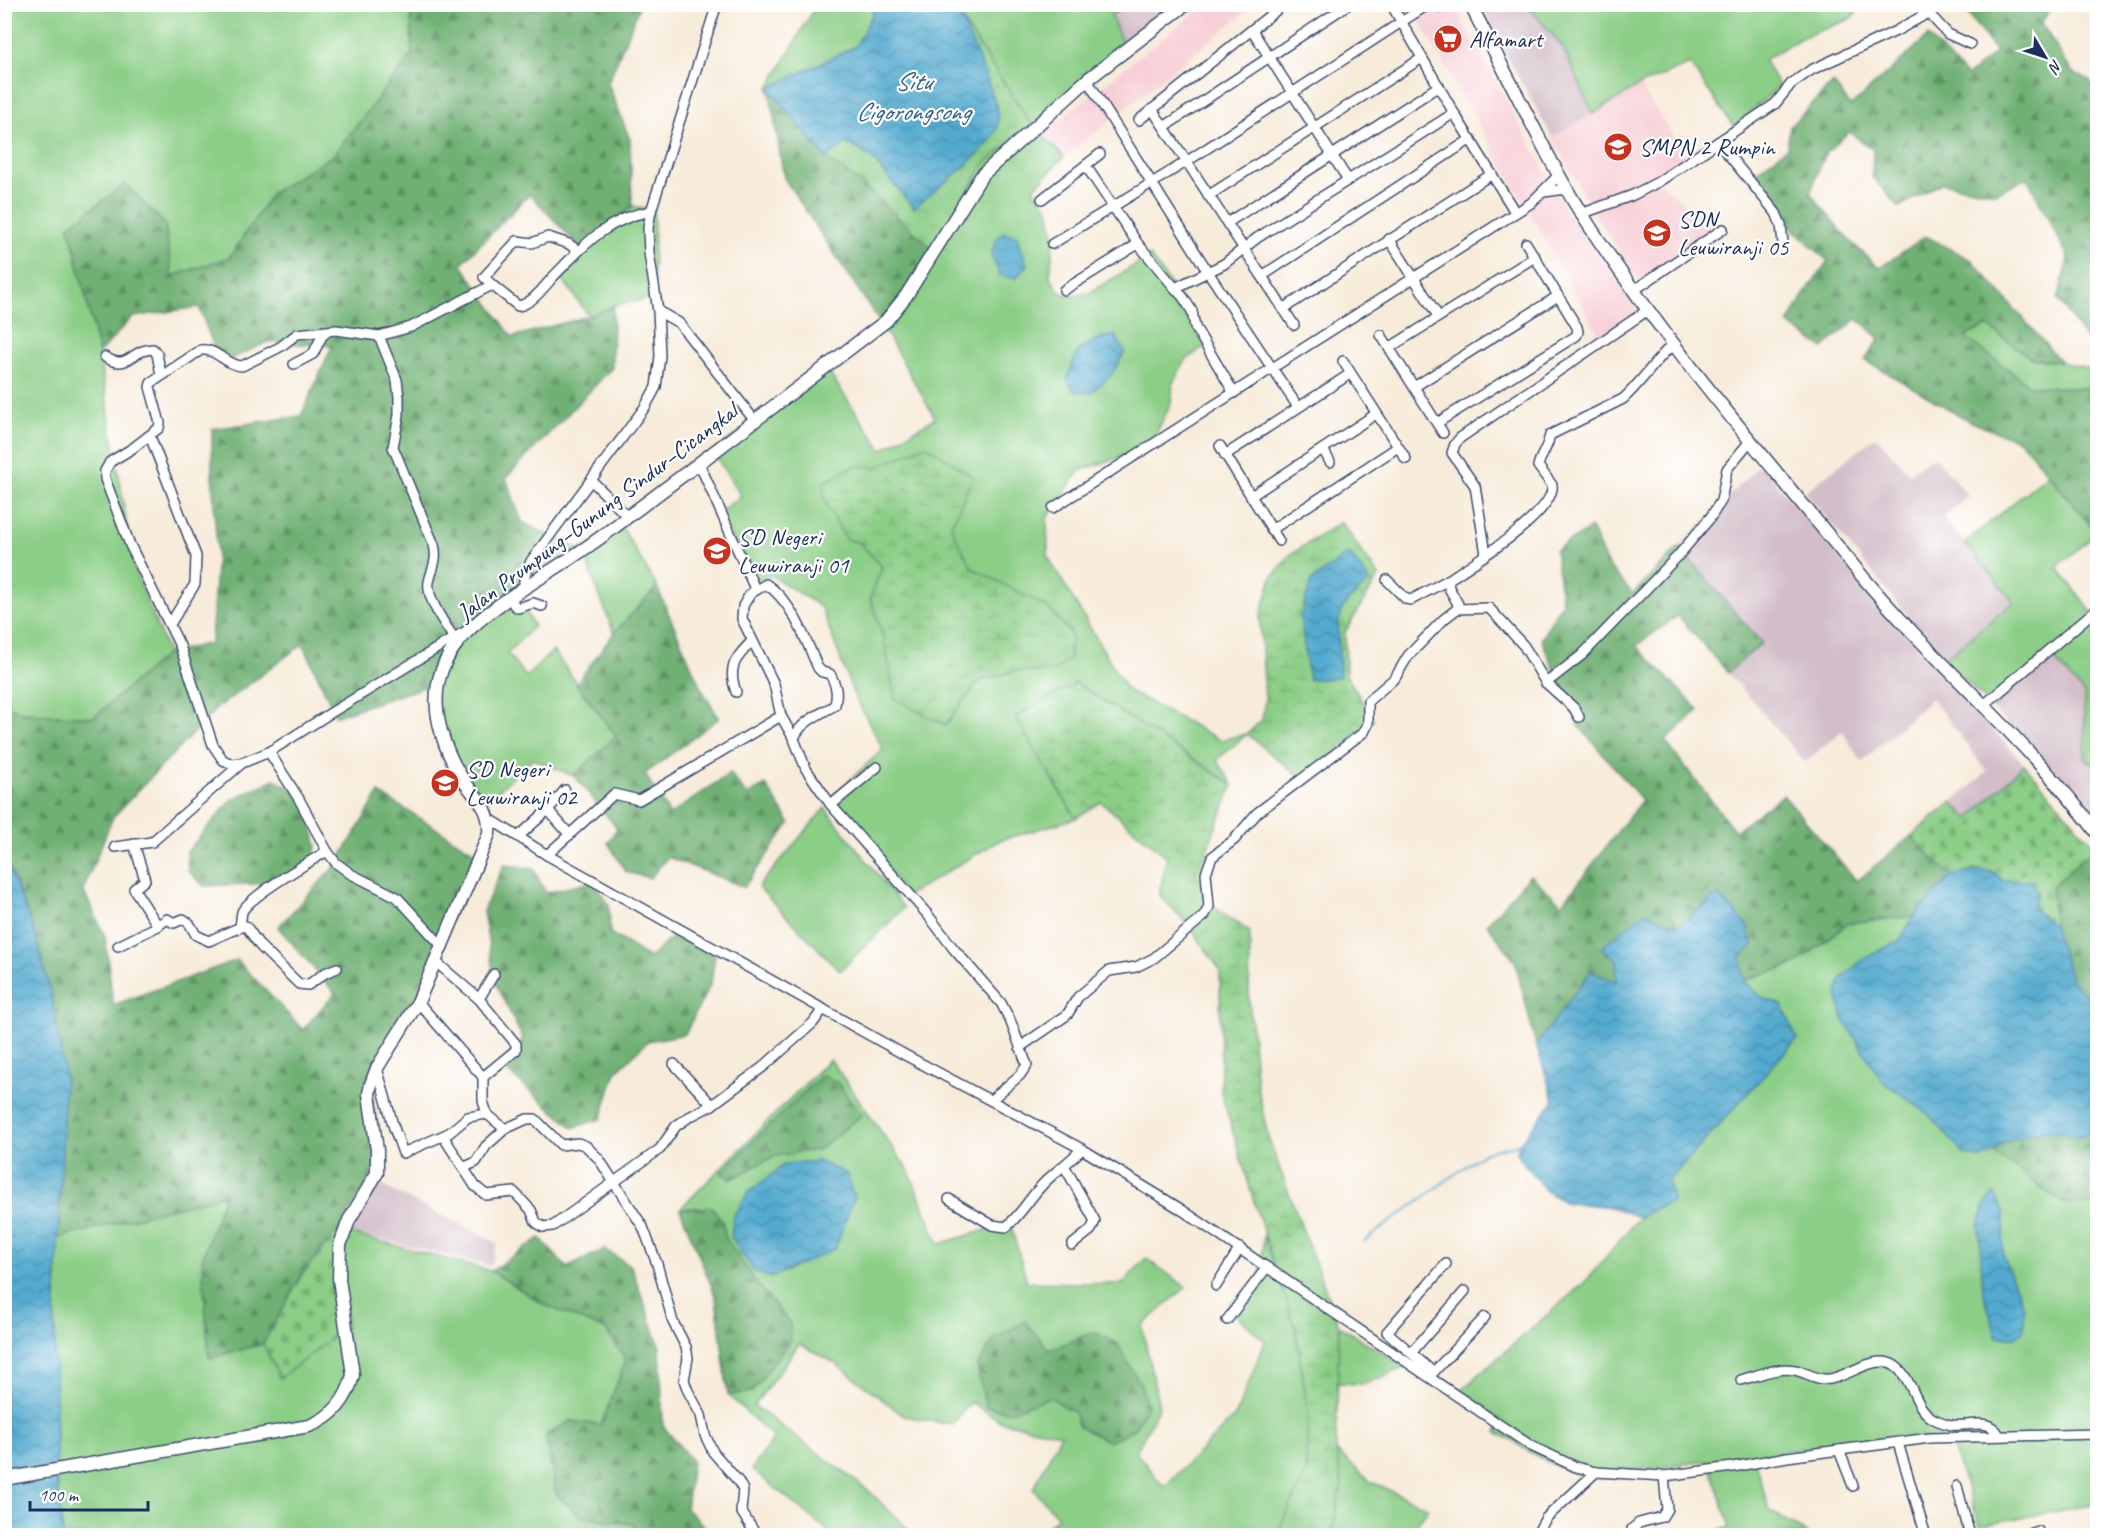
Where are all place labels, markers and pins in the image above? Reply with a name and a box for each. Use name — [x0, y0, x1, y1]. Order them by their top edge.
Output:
supermarket icon: Alfamart — [1432, 23, 1464, 55]
place label: Alfamart — [1469, 24, 1544, 54]
school or university icon: SMPN 2 Rumpin — [1602, 131, 1634, 163]
place label: SMPN 2 Rumpin — [1639, 132, 1776, 162]
place label: SDN Leuwiranji 05 — [1678, 204, 1790, 262]
school or university icon: SDN Leuwiranji 05 — [1641, 217, 1673, 249]
place label: SD Negeri Leuwiranji 01 — [738, 522, 850, 580]
school or university icon: SD Negeri Leuwiranji 01 — [701, 535, 733, 567]
place label: SD Negeri Leuwiranji 02 — [466, 754, 579, 812]
school or university icon: SD Negeri Leuwiranji 02 — [429, 767, 461, 799]

